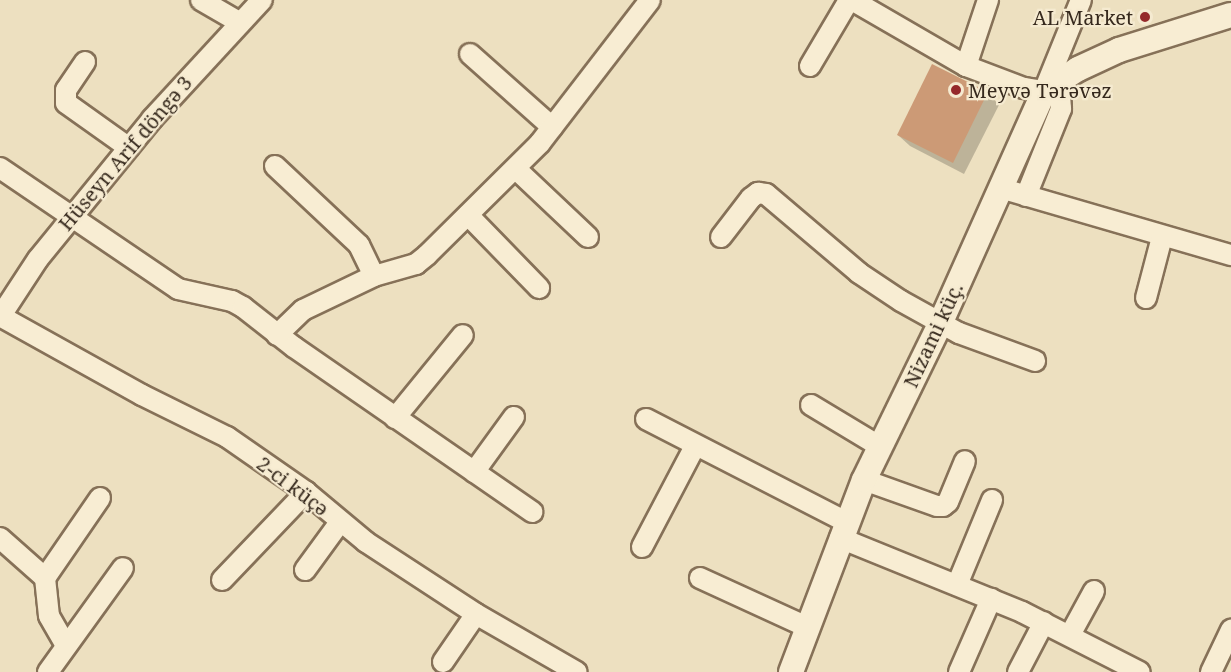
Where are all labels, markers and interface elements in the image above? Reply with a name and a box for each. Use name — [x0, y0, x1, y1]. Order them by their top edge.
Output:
place label: AL Market — [1033, 5, 1133, 29]
marker: AL Market — [1138, 10, 1152, 24]
street label: Hüseyn Arif döngə 3 — [53, 71, 197, 235]
place label: Meyvə Tərəvəz — [968, 78, 1112, 102]
marker: Meyvə Tərəvəz — [949, 83, 963, 97]
street label: Nizami küç. — [898, 279, 968, 391]
street label: 2-ci küçə — [252, 451, 334, 521]

